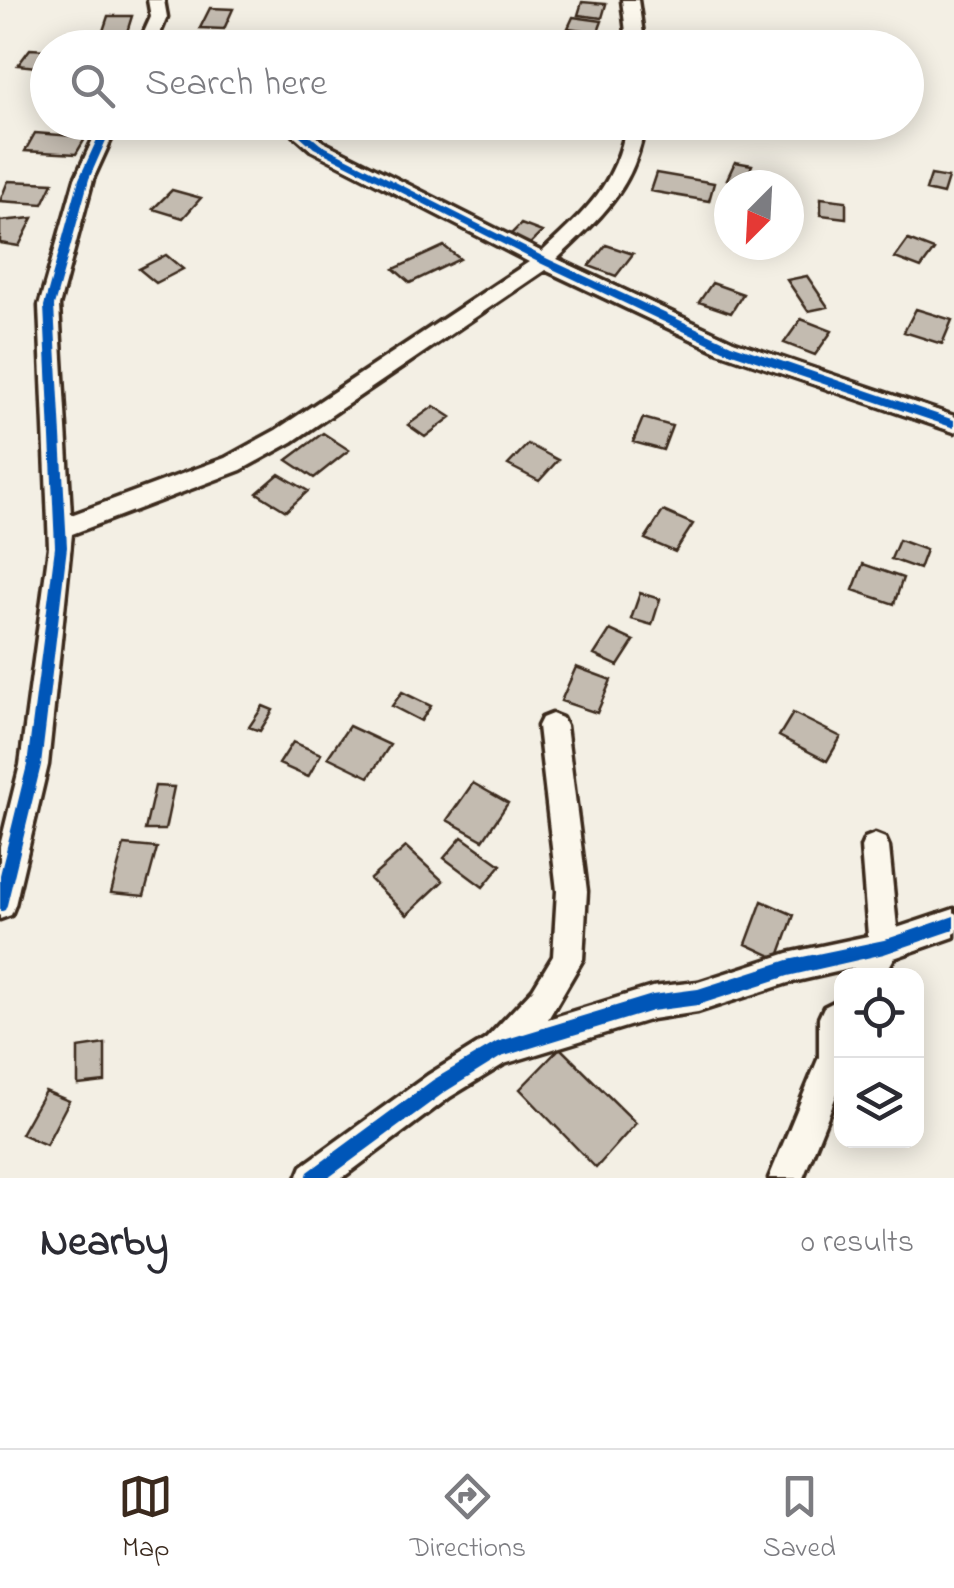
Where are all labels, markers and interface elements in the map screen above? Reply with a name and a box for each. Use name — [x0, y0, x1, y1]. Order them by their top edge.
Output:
search box — [30, 30, 924, 140]
text: Search here — [145, 57, 327, 113]
icon: search — [65, 58, 120, 113]
north arrow — [714, 170, 804, 260]
map controls — [834, 968, 924, 1148]
button: locate — [834, 968, 924, 1058]
button: layers — [834, 1058, 924, 1148]
text: Nearby — [40, 1213, 168, 1274]
text: 0 results — [801, 1220, 914, 1267]
tab: Map — [118, 1469, 173, 1570]
tab: Directions — [410, 1469, 526, 1570]
tab: Saved — [763, 1469, 836, 1570]

